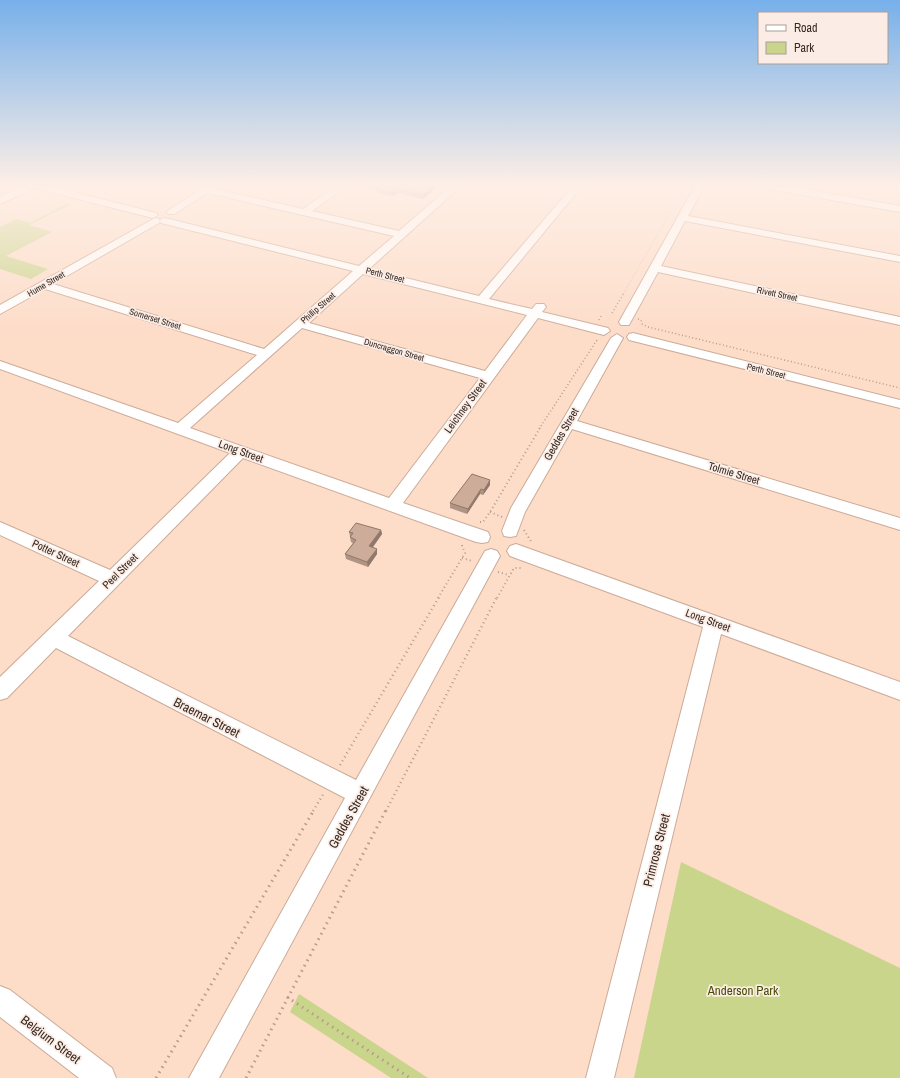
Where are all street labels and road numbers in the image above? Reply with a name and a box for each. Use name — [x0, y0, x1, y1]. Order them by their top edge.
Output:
street label: Perth Street — [364, 264, 406, 286]
street label: Hume Street — [25, 268, 67, 300]
street label: Rivett Street — [756, 284, 798, 304]
street label: Phillip Street — [298, 290, 338, 326]
street label: Somerset Street — [128, 305, 182, 333]
street label: Duncraggon Street — [363, 336, 425, 364]
street label: Perth Street — [745, 360, 787, 382]
street label: Leichney Street — [441, 376, 490, 436]
street label: Geddes Street — [540, 405, 582, 463]
street label: Long Street — [217, 436, 266, 466]
street label: Tolmie Street — [707, 459, 762, 488]
street label: Potter Street — [30, 536, 82, 570]
street label: Peel Street — [99, 550, 141, 592]
street label: Long Street — [684, 605, 733, 635]
street label: Braemar Street — [171, 693, 243, 741]
street label: Geddes Street — [324, 783, 373, 851]
street label: Primrose Street — [639, 812, 674, 888]
street label: Belgium Street — [17, 1011, 84, 1067]

